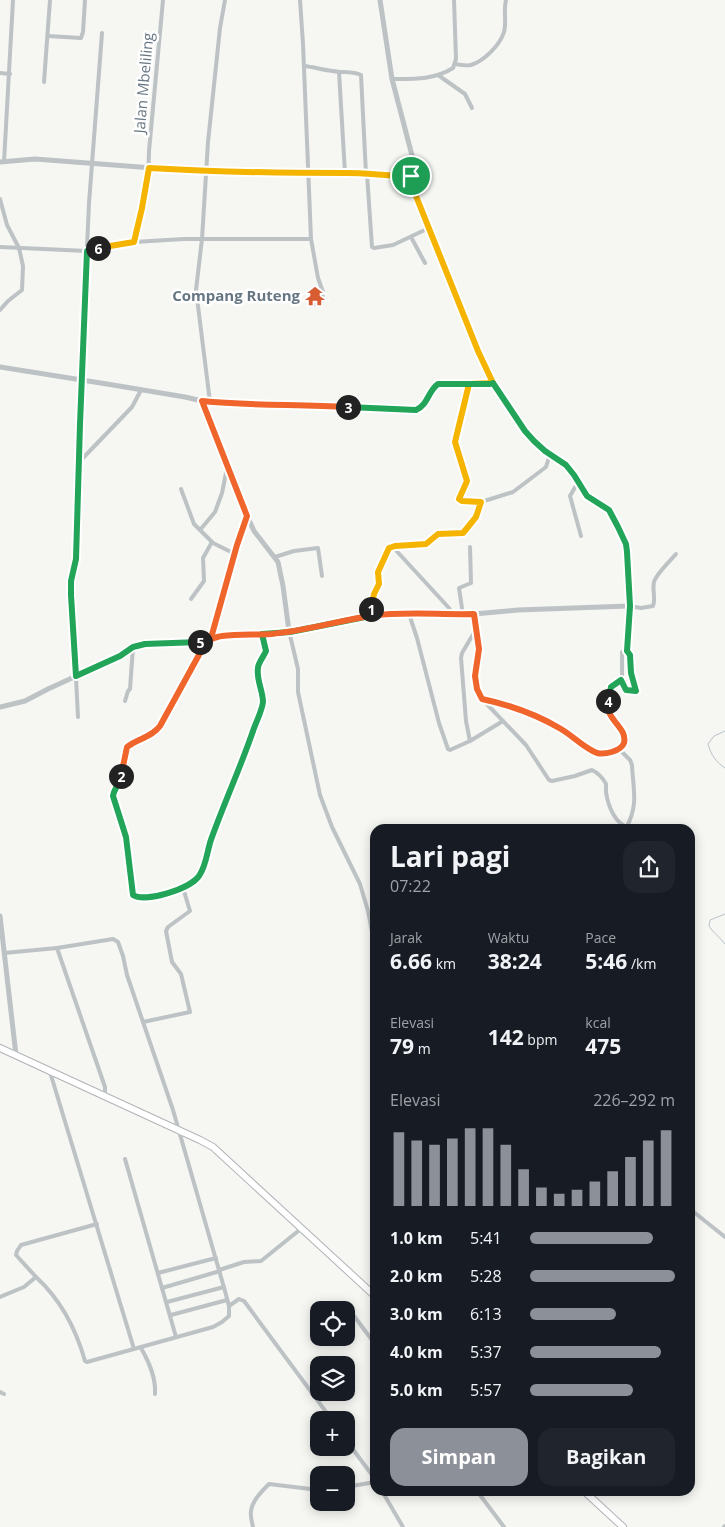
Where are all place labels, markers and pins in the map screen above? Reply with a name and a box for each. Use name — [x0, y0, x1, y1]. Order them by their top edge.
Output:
pin — [390, 155, 432, 197]
pin: 6 — [86, 236, 110, 260]
place label: Compang Ruteng — [172, 285, 301, 305]
temple icon: Compang Ruteng — [304, 285, 326, 307]
pin: 3 — [336, 394, 360, 420]
pin: 1 — [358, 596, 384, 622]
pin: 5 — [188, 630, 212, 654]
pin: 4 — [596, 688, 620, 714]
pin: 2 — [108, 764, 134, 788]

